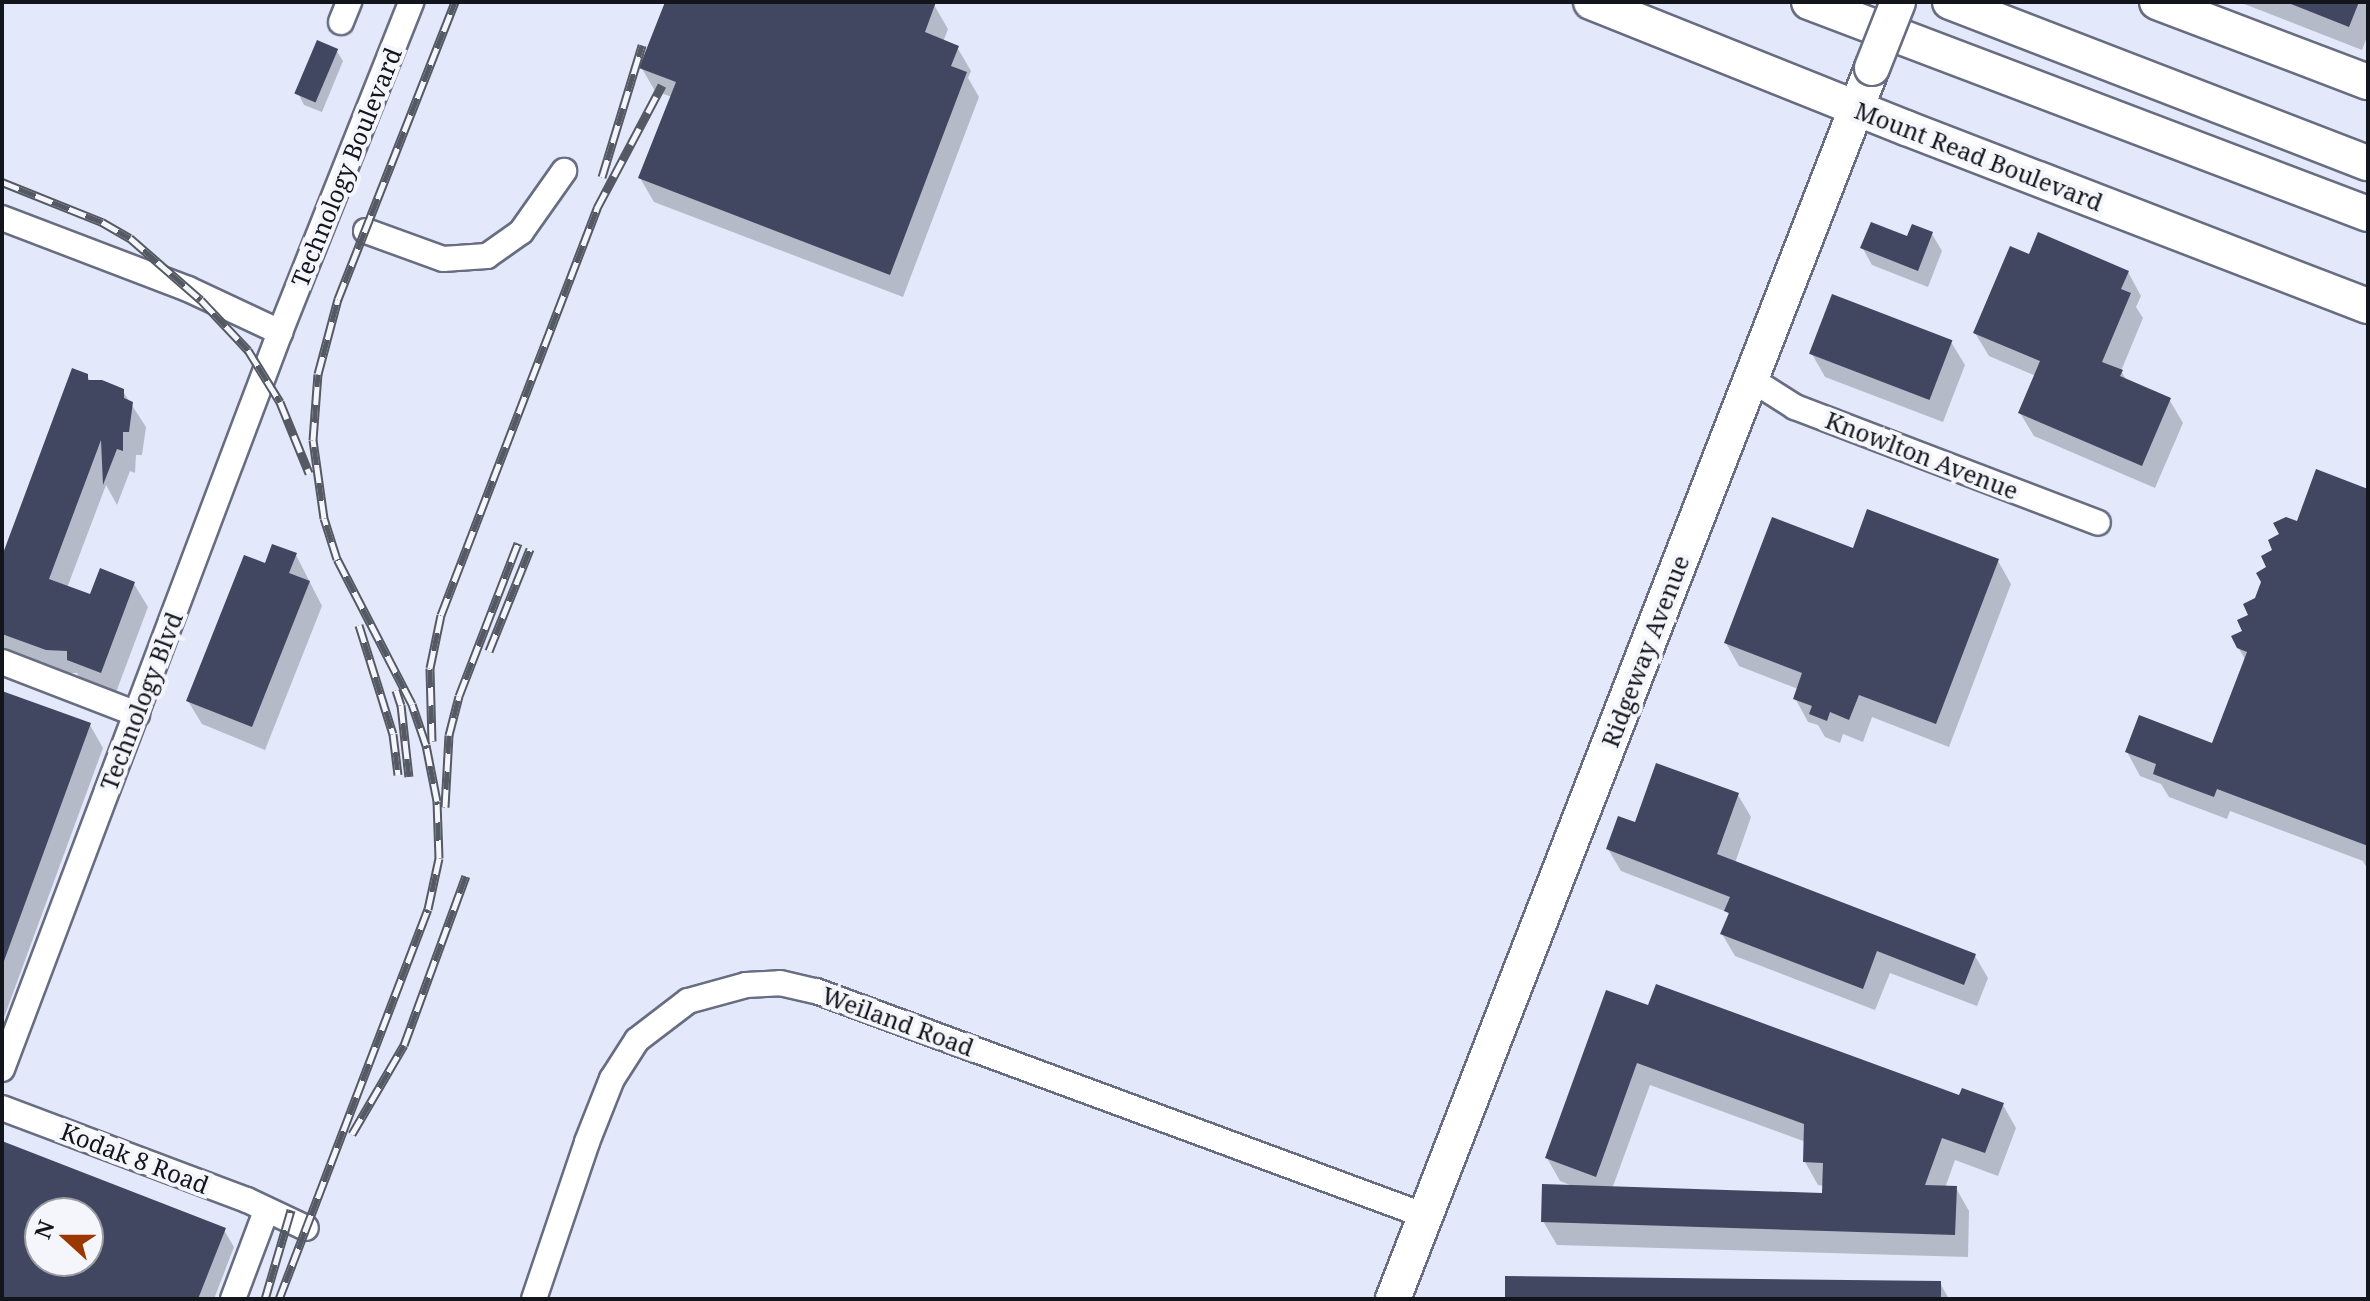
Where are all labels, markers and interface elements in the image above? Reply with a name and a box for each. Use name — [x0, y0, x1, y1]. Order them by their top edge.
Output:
street label: Technology Boulevard — [285, 43, 407, 291]
street label: Mount Read Boulevard — [1851, 95, 2107, 217]
street label: Knowlton Avenue — [1822, 405, 2022, 505]
street label: Ridgeway Avenue — [1595, 551, 1695, 751]
street label: Technology Blvd — [94, 608, 188, 794]
street label: Weiland Road — [818, 980, 978, 1062]
street label: Kodak 8 Road — [57, 1117, 213, 1199]
north arrow — [24, 1197, 104, 1277]
text: N — [26, 1216, 61, 1243]

